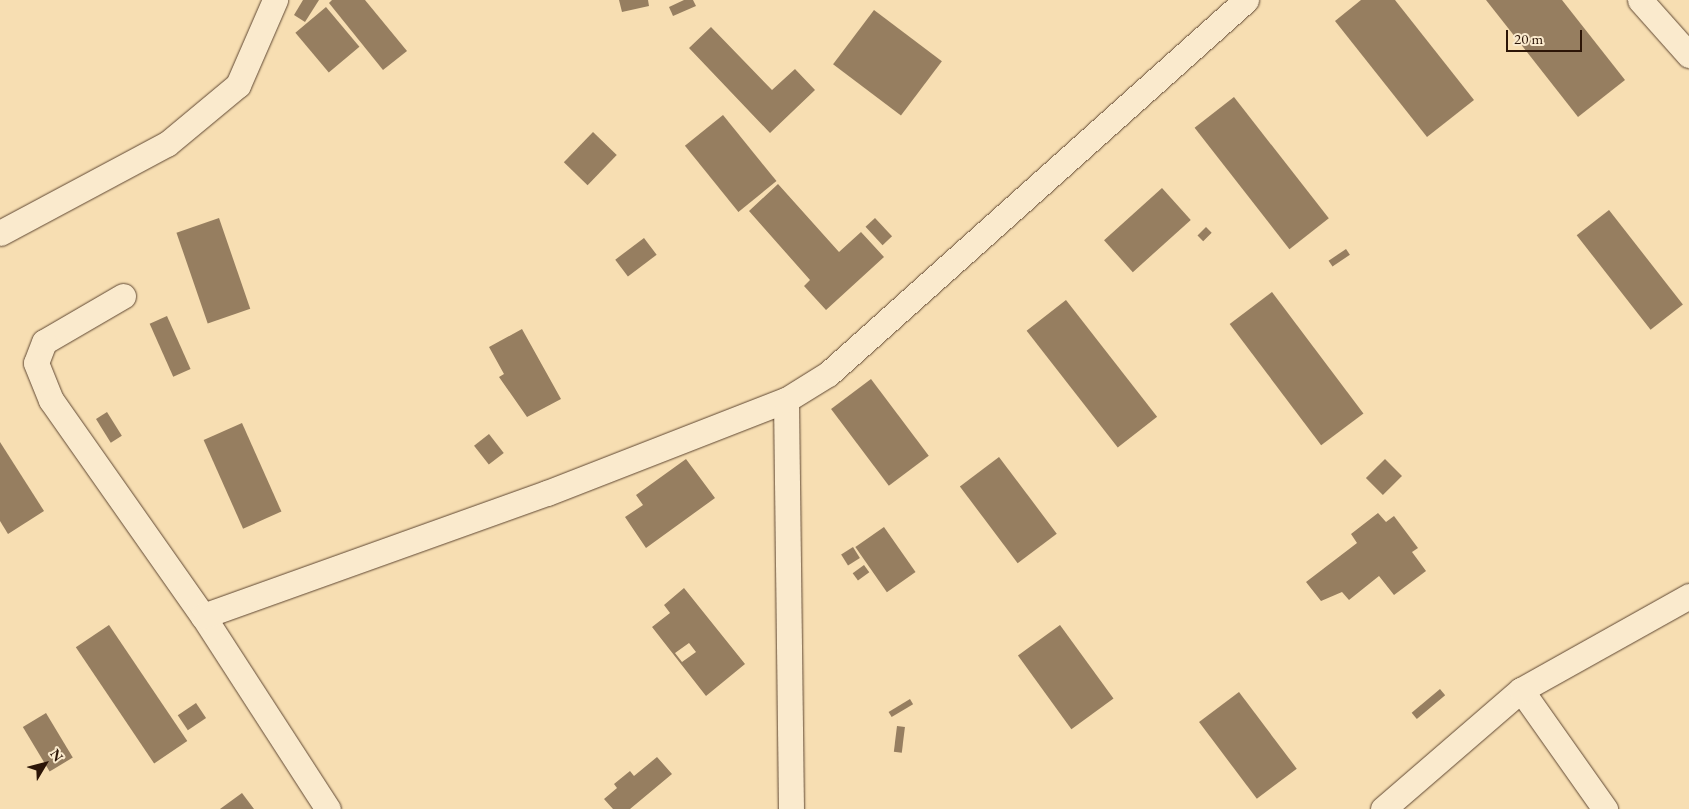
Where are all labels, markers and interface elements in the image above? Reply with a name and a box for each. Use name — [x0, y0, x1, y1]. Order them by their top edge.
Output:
scale bar — [1509, 20, 1585, 52]
text: 20 m — [1514, 29, 1543, 48]
north arrow — [20, 739, 70, 789]
text: N — [46, 745, 68, 765]

